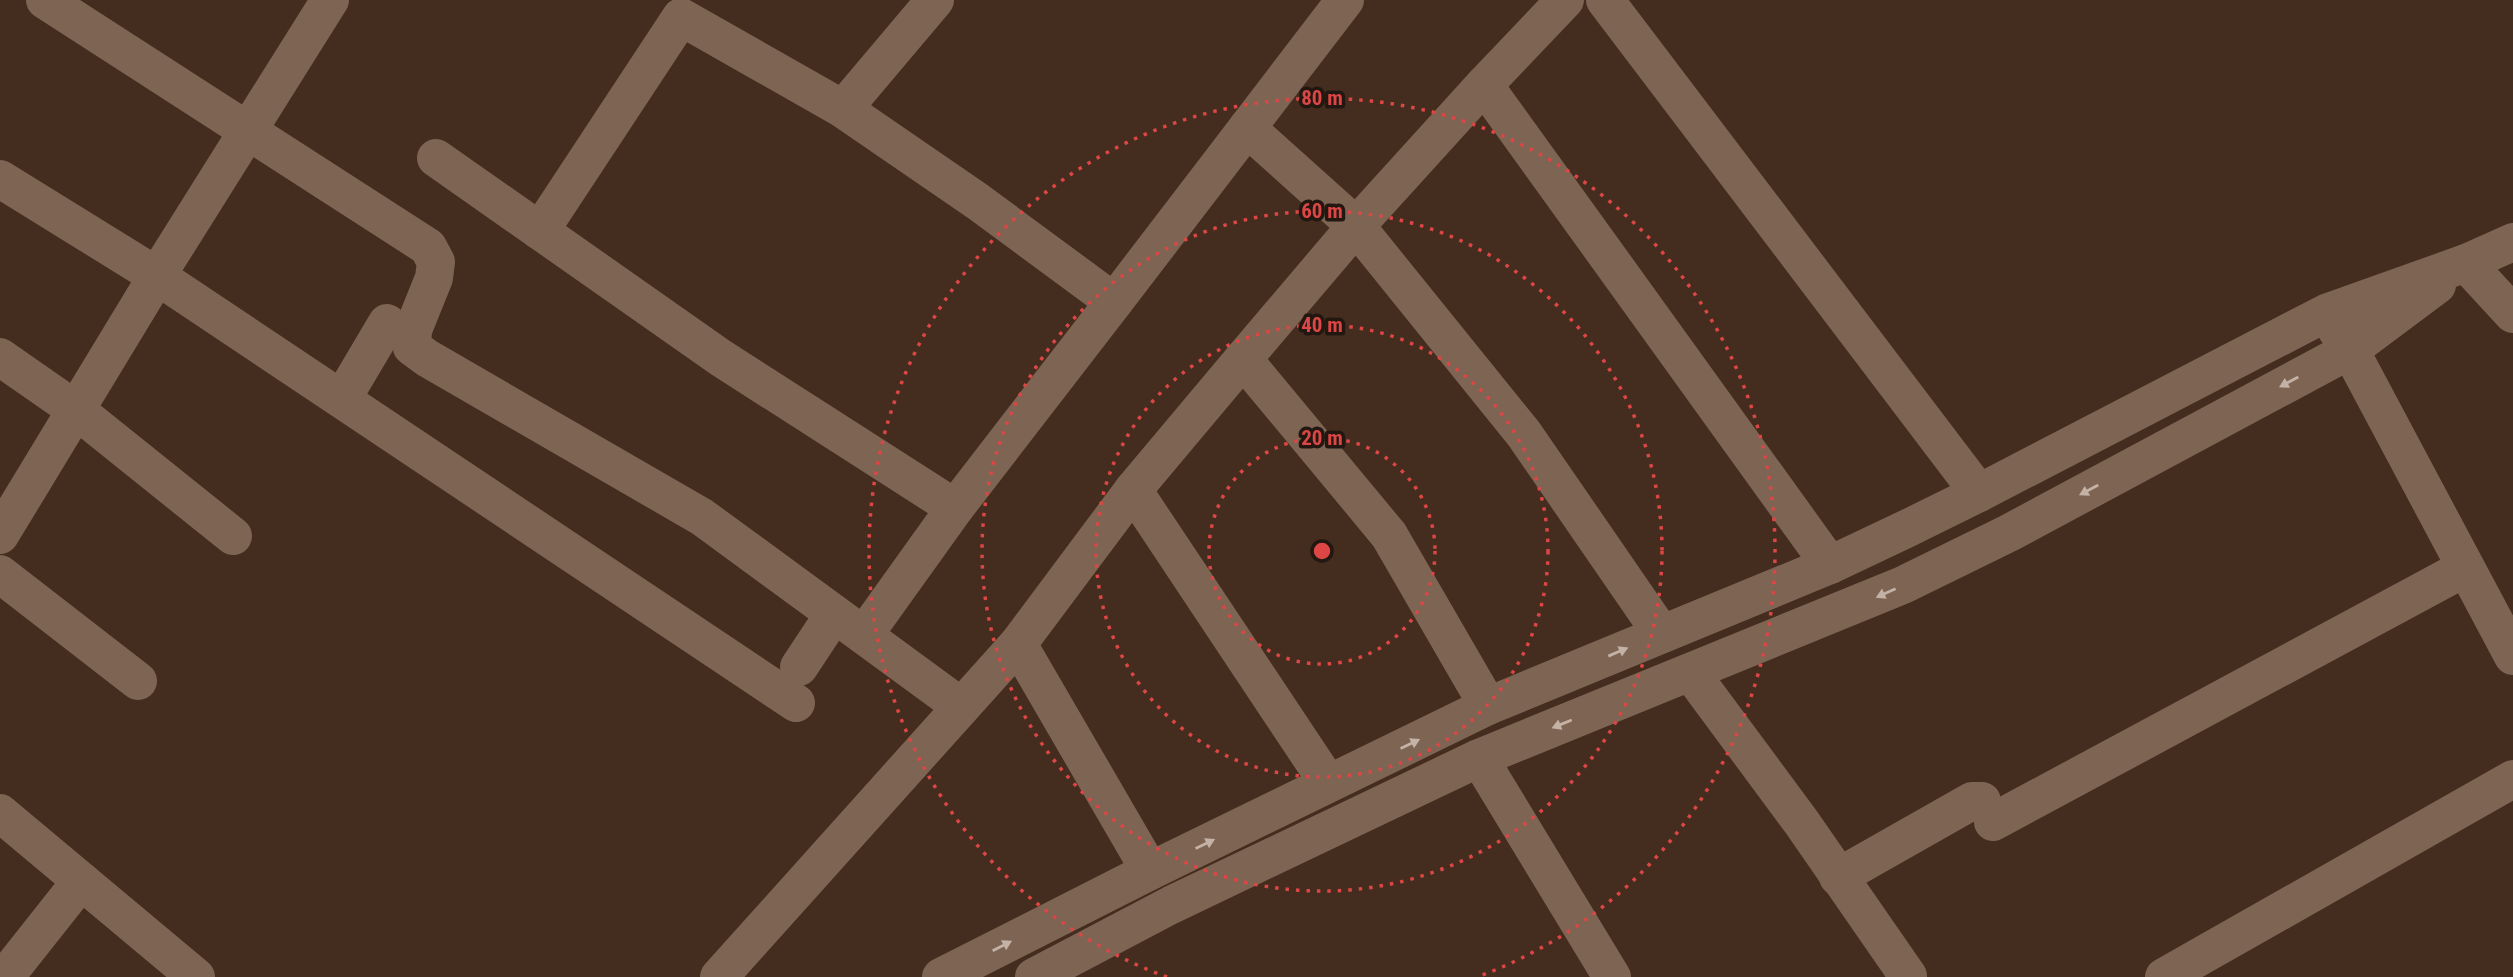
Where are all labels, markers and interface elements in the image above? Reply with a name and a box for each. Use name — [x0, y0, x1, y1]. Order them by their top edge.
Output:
text: 80 m — [1301, 86, 1343, 110]
text: 60 m — [1301, 199, 1343, 223]
text: 40 m — [1301, 313, 1343, 337]
one-way arrow — [2279, 376, 2299, 388]
text: 20 m — [1301, 426, 1343, 450]
one-way arrow — [2079, 484, 2099, 496]
centre of rings — [1310, 539, 1334, 563]
one-way arrow — [1876, 587, 1896, 599]
one-way arrow — [1607, 646, 1628, 657]
one-way arrow — [1551, 719, 1572, 730]
one-way arrow — [1400, 738, 1420, 749]
one-way arrow — [1195, 838, 1215, 849]
one-way arrow — [992, 941, 1012, 952]

